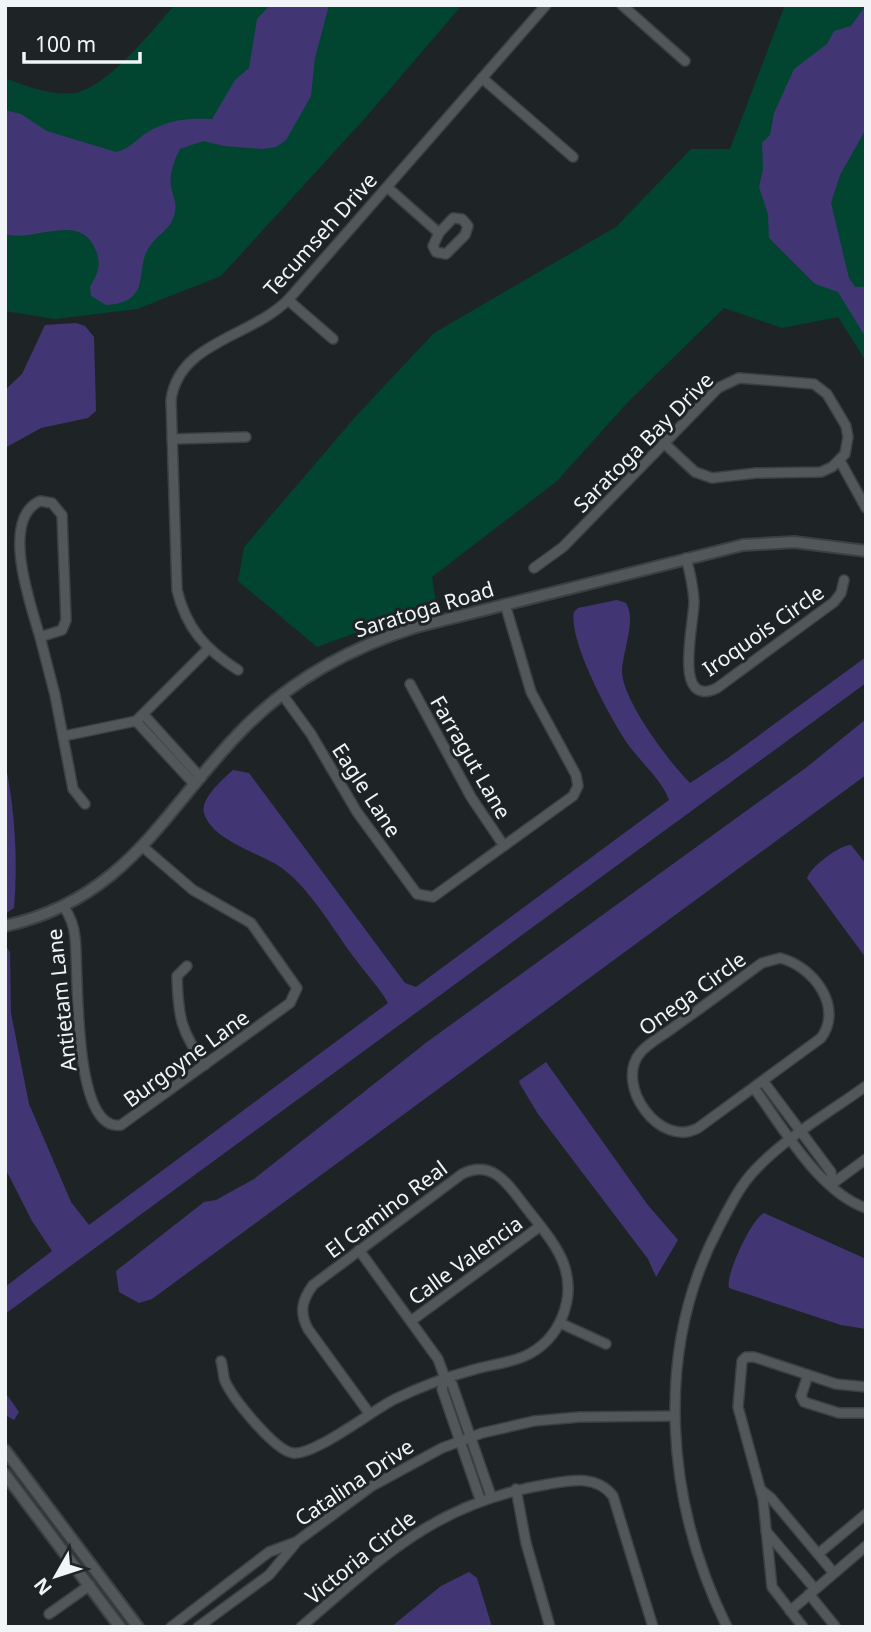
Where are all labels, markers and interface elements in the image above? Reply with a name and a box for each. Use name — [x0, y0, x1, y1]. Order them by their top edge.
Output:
scale bar — [24, 21, 140, 65]
text: 100 m — [35, 30, 96, 58]
street label: Tecumseh Drive — [257, 166, 383, 302]
street label: Saratoga Bay Drive — [567, 366, 719, 518]
street label: Saratoga Road — [351, 575, 497, 643]
street label: Iroquois Circle — [697, 578, 829, 682]
street label: Farragut Lane — [424, 690, 518, 824]
street label: Eagle Lane — [326, 738, 408, 842]
street label: Antietam Lane — [40, 927, 82, 1073]
street label: Onega Circle — [633, 945, 751, 1041]
street label: Burgoyne Lane — [118, 1003, 254, 1113]
street label: El Camino Real — [319, 1154, 453, 1264]
street label: Calle Valencia — [402, 1209, 528, 1311]
street label: Catalina Drive — [289, 1432, 419, 1532]
street label: Victoria Circle — [299, 1504, 421, 1610]
north arrow — [21, 1541, 91, 1611]
text: N — [28, 1573, 58, 1601]

